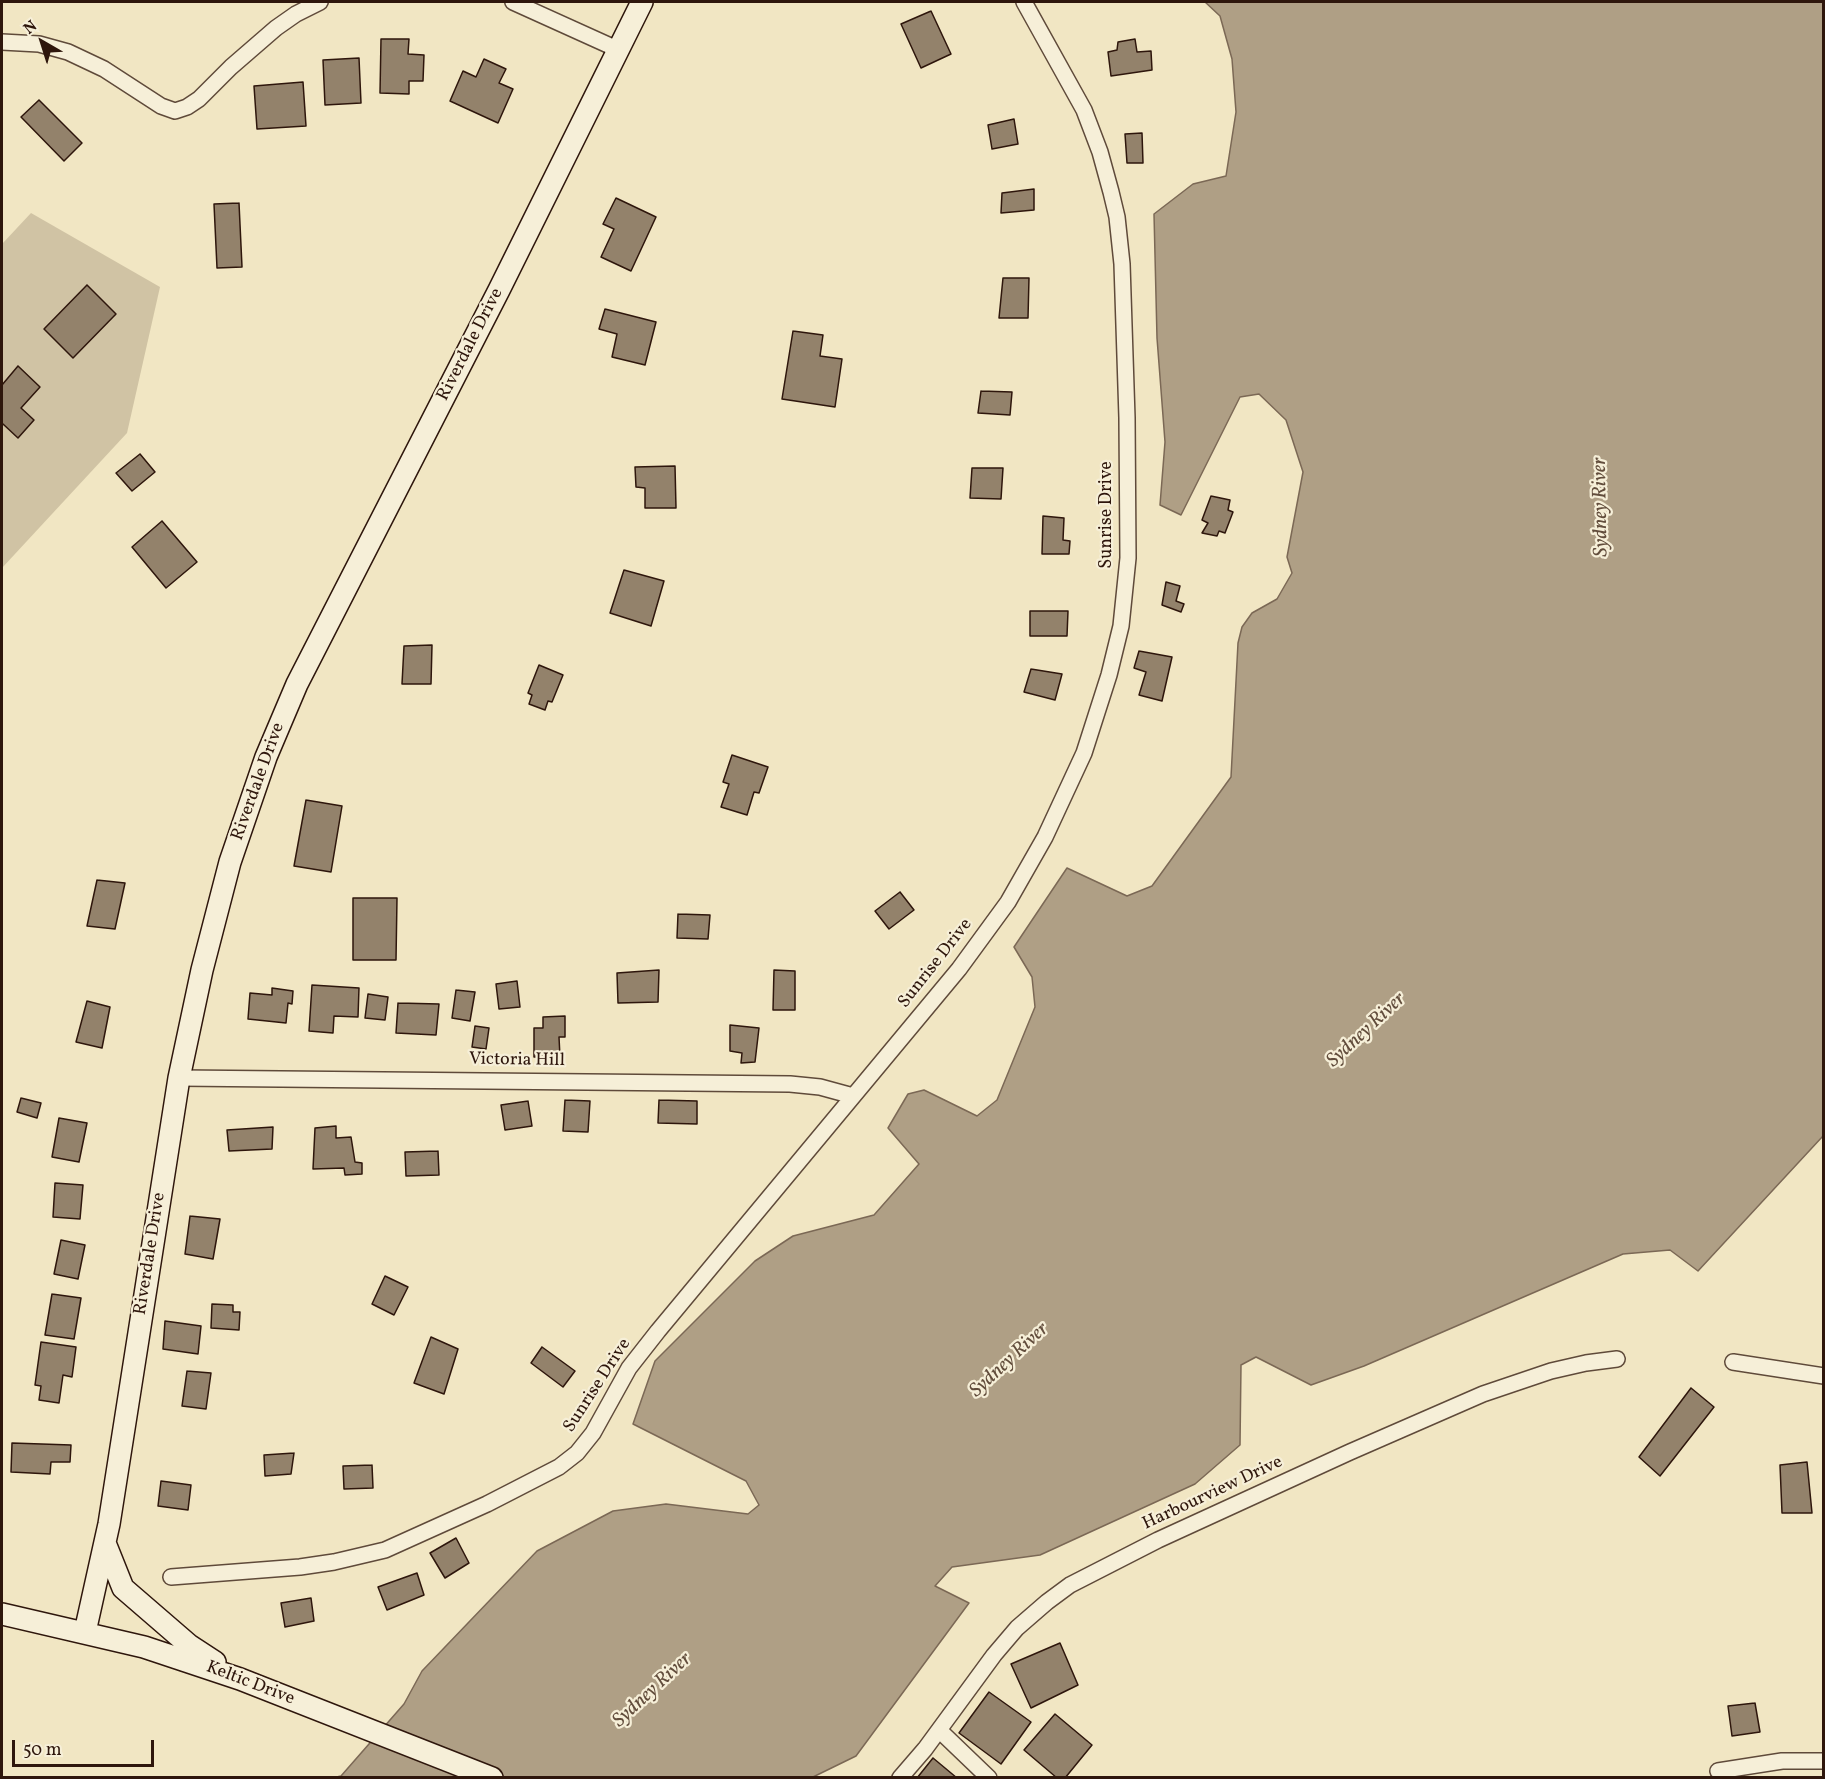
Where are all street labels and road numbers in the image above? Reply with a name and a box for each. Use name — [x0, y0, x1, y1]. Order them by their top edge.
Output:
street label: Riverdale Drive — [433, 285, 509, 405]
street label: Sunrise Drive — [1097, 461, 1119, 569]
street label: Riverdale Drive — [228, 720, 290, 844]
street label: Sunrise Drive — [894, 915, 978, 1013]
street label: Victoria Hill — [469, 1049, 565, 1073]
street label: Riverdale Drive — [131, 1191, 171, 1317]
street label: Sunrise Drive — [560, 1335, 636, 1437]
street label: Harbourview Drive — [1140, 1452, 1286, 1536]
street label: Keltic Drive — [203, 1657, 297, 1711]

